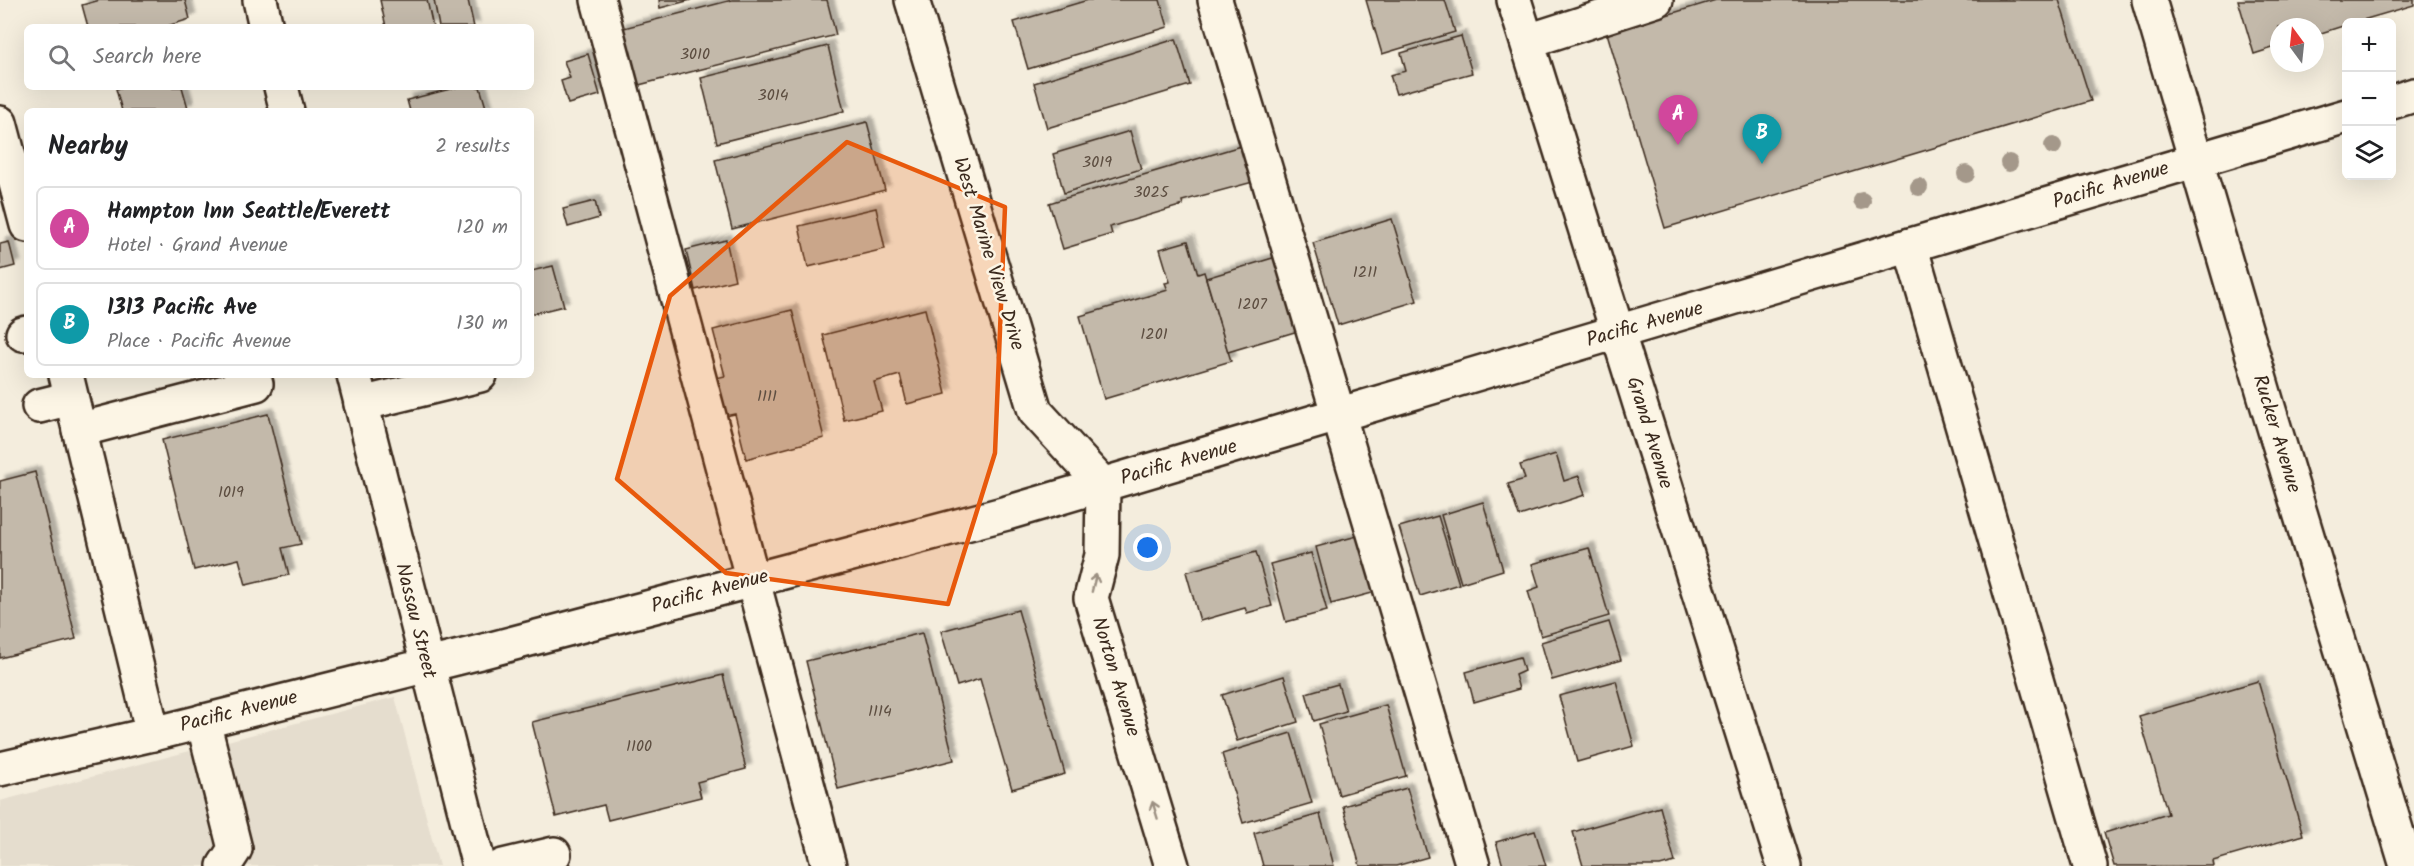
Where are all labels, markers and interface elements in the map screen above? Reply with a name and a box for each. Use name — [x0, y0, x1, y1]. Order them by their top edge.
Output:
north arrow — [2270, 18, 2324, 72]
map controls — [2342, 18, 2396, 180]
button: + — [2342, 18, 2396, 72]
search box — [24, 24, 534, 90]
text: Search here — [93, 40, 201, 75]
icon: search — [45, 41, 78, 74]
house number: 3010 — [680, 42, 710, 67]
button: − — [2342, 72, 2396, 126]
house number: 3014 — [758, 83, 789, 108]
pin: A — [1658, 96, 1698, 145]
pin: B — [1742, 114, 1782, 164]
text: Nearby — [48, 126, 128, 168]
button: layers — [2342, 126, 2396, 180]
text: 2 results — [435, 131, 510, 163]
house number: 3019 — [1082, 150, 1112, 175]
street label: West Marine View Drive — [943, 153, 1033, 355]
street label: Pacific Avenue — [2049, 153, 2173, 219]
house number: 3025 — [1133, 180, 1170, 205]
text: Hampton Inn Seattle/Everett — [107, 195, 390, 230]
text: A — [63, 212, 76, 244]
text: 120 m — [456, 212, 508, 244]
text: Hotel · Grand Avenue — [107, 230, 288, 262]
house number: 1211 — [1353, 260, 1377, 285]
text: 1313 Pacific Ave — [107, 291, 257, 326]
house number: 1207 — [1237, 292, 1267, 317]
street label: Pacific Avenue — [1583, 293, 1707, 357]
text: B — [63, 308, 76, 340]
text: 130 m — [456, 308, 508, 340]
house number: 1201 — [1140, 322, 1168, 347]
text: Place · Pacific Avenue — [107, 326, 291, 358]
street label: Rucker Avenue — [2243, 371, 2309, 497]
street label: Grand Avenue — [1617, 373, 1681, 493]
house number: 1111 — [757, 384, 777, 409]
street label: Pacific Avenue — [1117, 431, 1241, 495]
house number: 1019 — [218, 480, 244, 505]
your location — [1133, 533, 1162, 562]
street label: Nassau Street — [385, 560, 445, 682]
street label: Pacific Avenue — [648, 561, 772, 623]
one-way arrow — [1089, 574, 1101, 593]
street label: Norton Avenue — [1082, 613, 1148, 741]
street label: Pacific Avenue — [177, 682, 301, 742]
house number: 1114 — [868, 699, 892, 724]
house number: 1100 — [626, 734, 652, 759]
one-way arrow — [1149, 801, 1160, 820]

